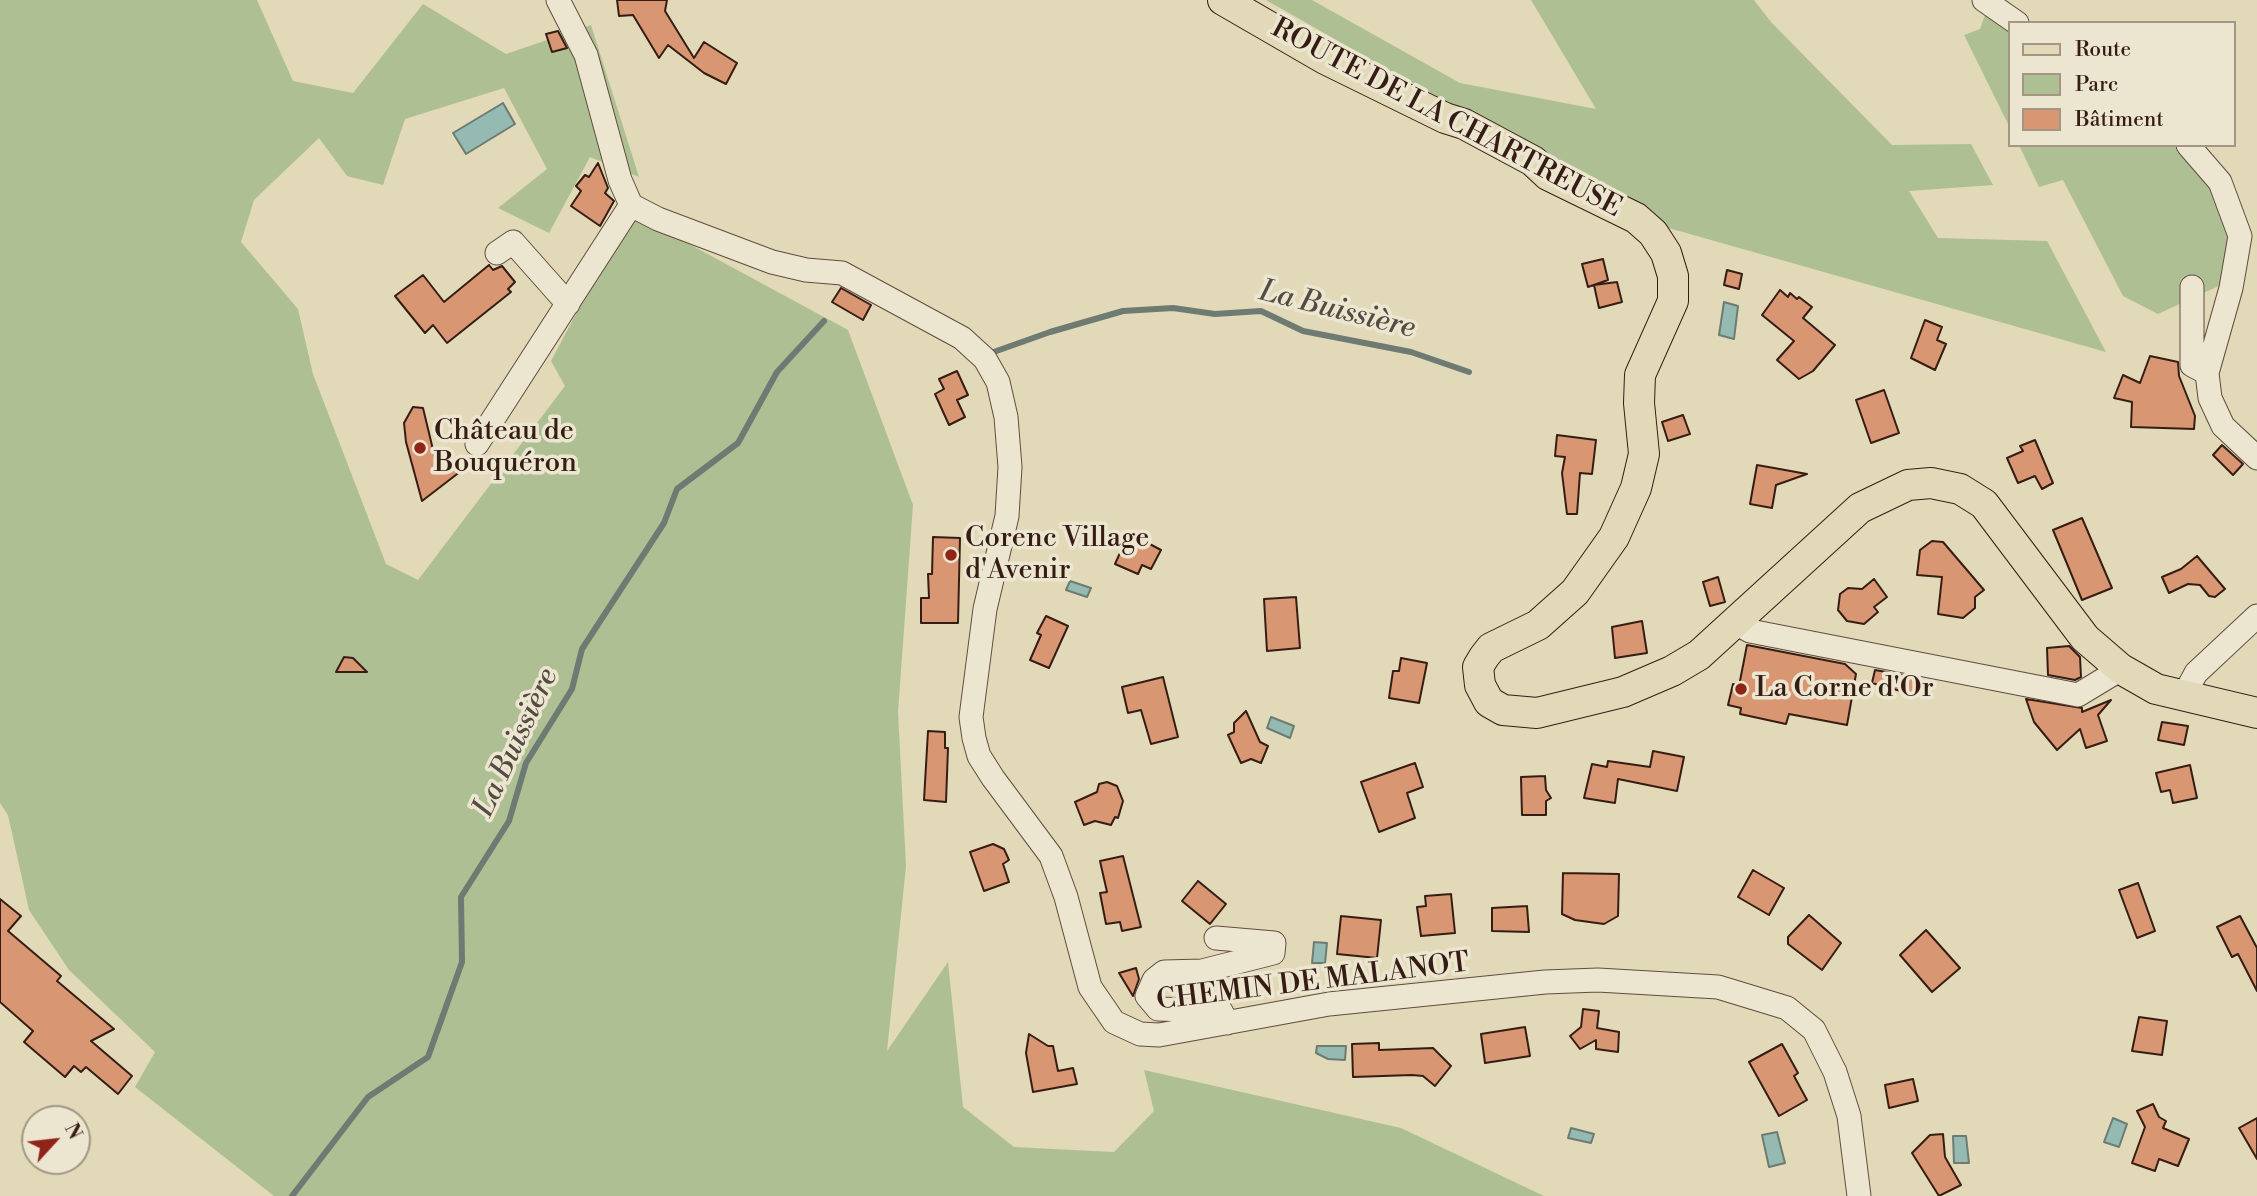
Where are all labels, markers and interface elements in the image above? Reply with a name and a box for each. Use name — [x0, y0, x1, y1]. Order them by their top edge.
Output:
street label: ROUTE DE LA CHARTREUSE — [1265, 12, 1627, 226]
legend — [2008, 21, 2236, 147]
text: Route — [2075, 37, 2131, 63]
text: Parc — [2075, 72, 2118, 98]
text: Bâtiment — [2075, 107, 2164, 133]
water label: La Buissière — [1255, 274, 1419, 348]
place label: Château de Bouquéron — [434, 415, 577, 481]
marker: Château de Bouquéron — [412, 440, 428, 456]
place label: Corenc Village d'Avenir — [965, 522, 1149, 588]
marker: Corenc Village d'Avenir — [943, 547, 959, 563]
water label: La Buissière — [467, 663, 567, 823]
place label: La Corne d'Or — [1755, 672, 1934, 706]
marker: La Corne d'Or — [1733, 681, 1749, 697]
street label: CHEMIN DE MALANOT — [1155, 947, 1471, 1019]
north arrow — [21, 1105, 91, 1175]
text: N — [59, 1119, 87, 1144]

